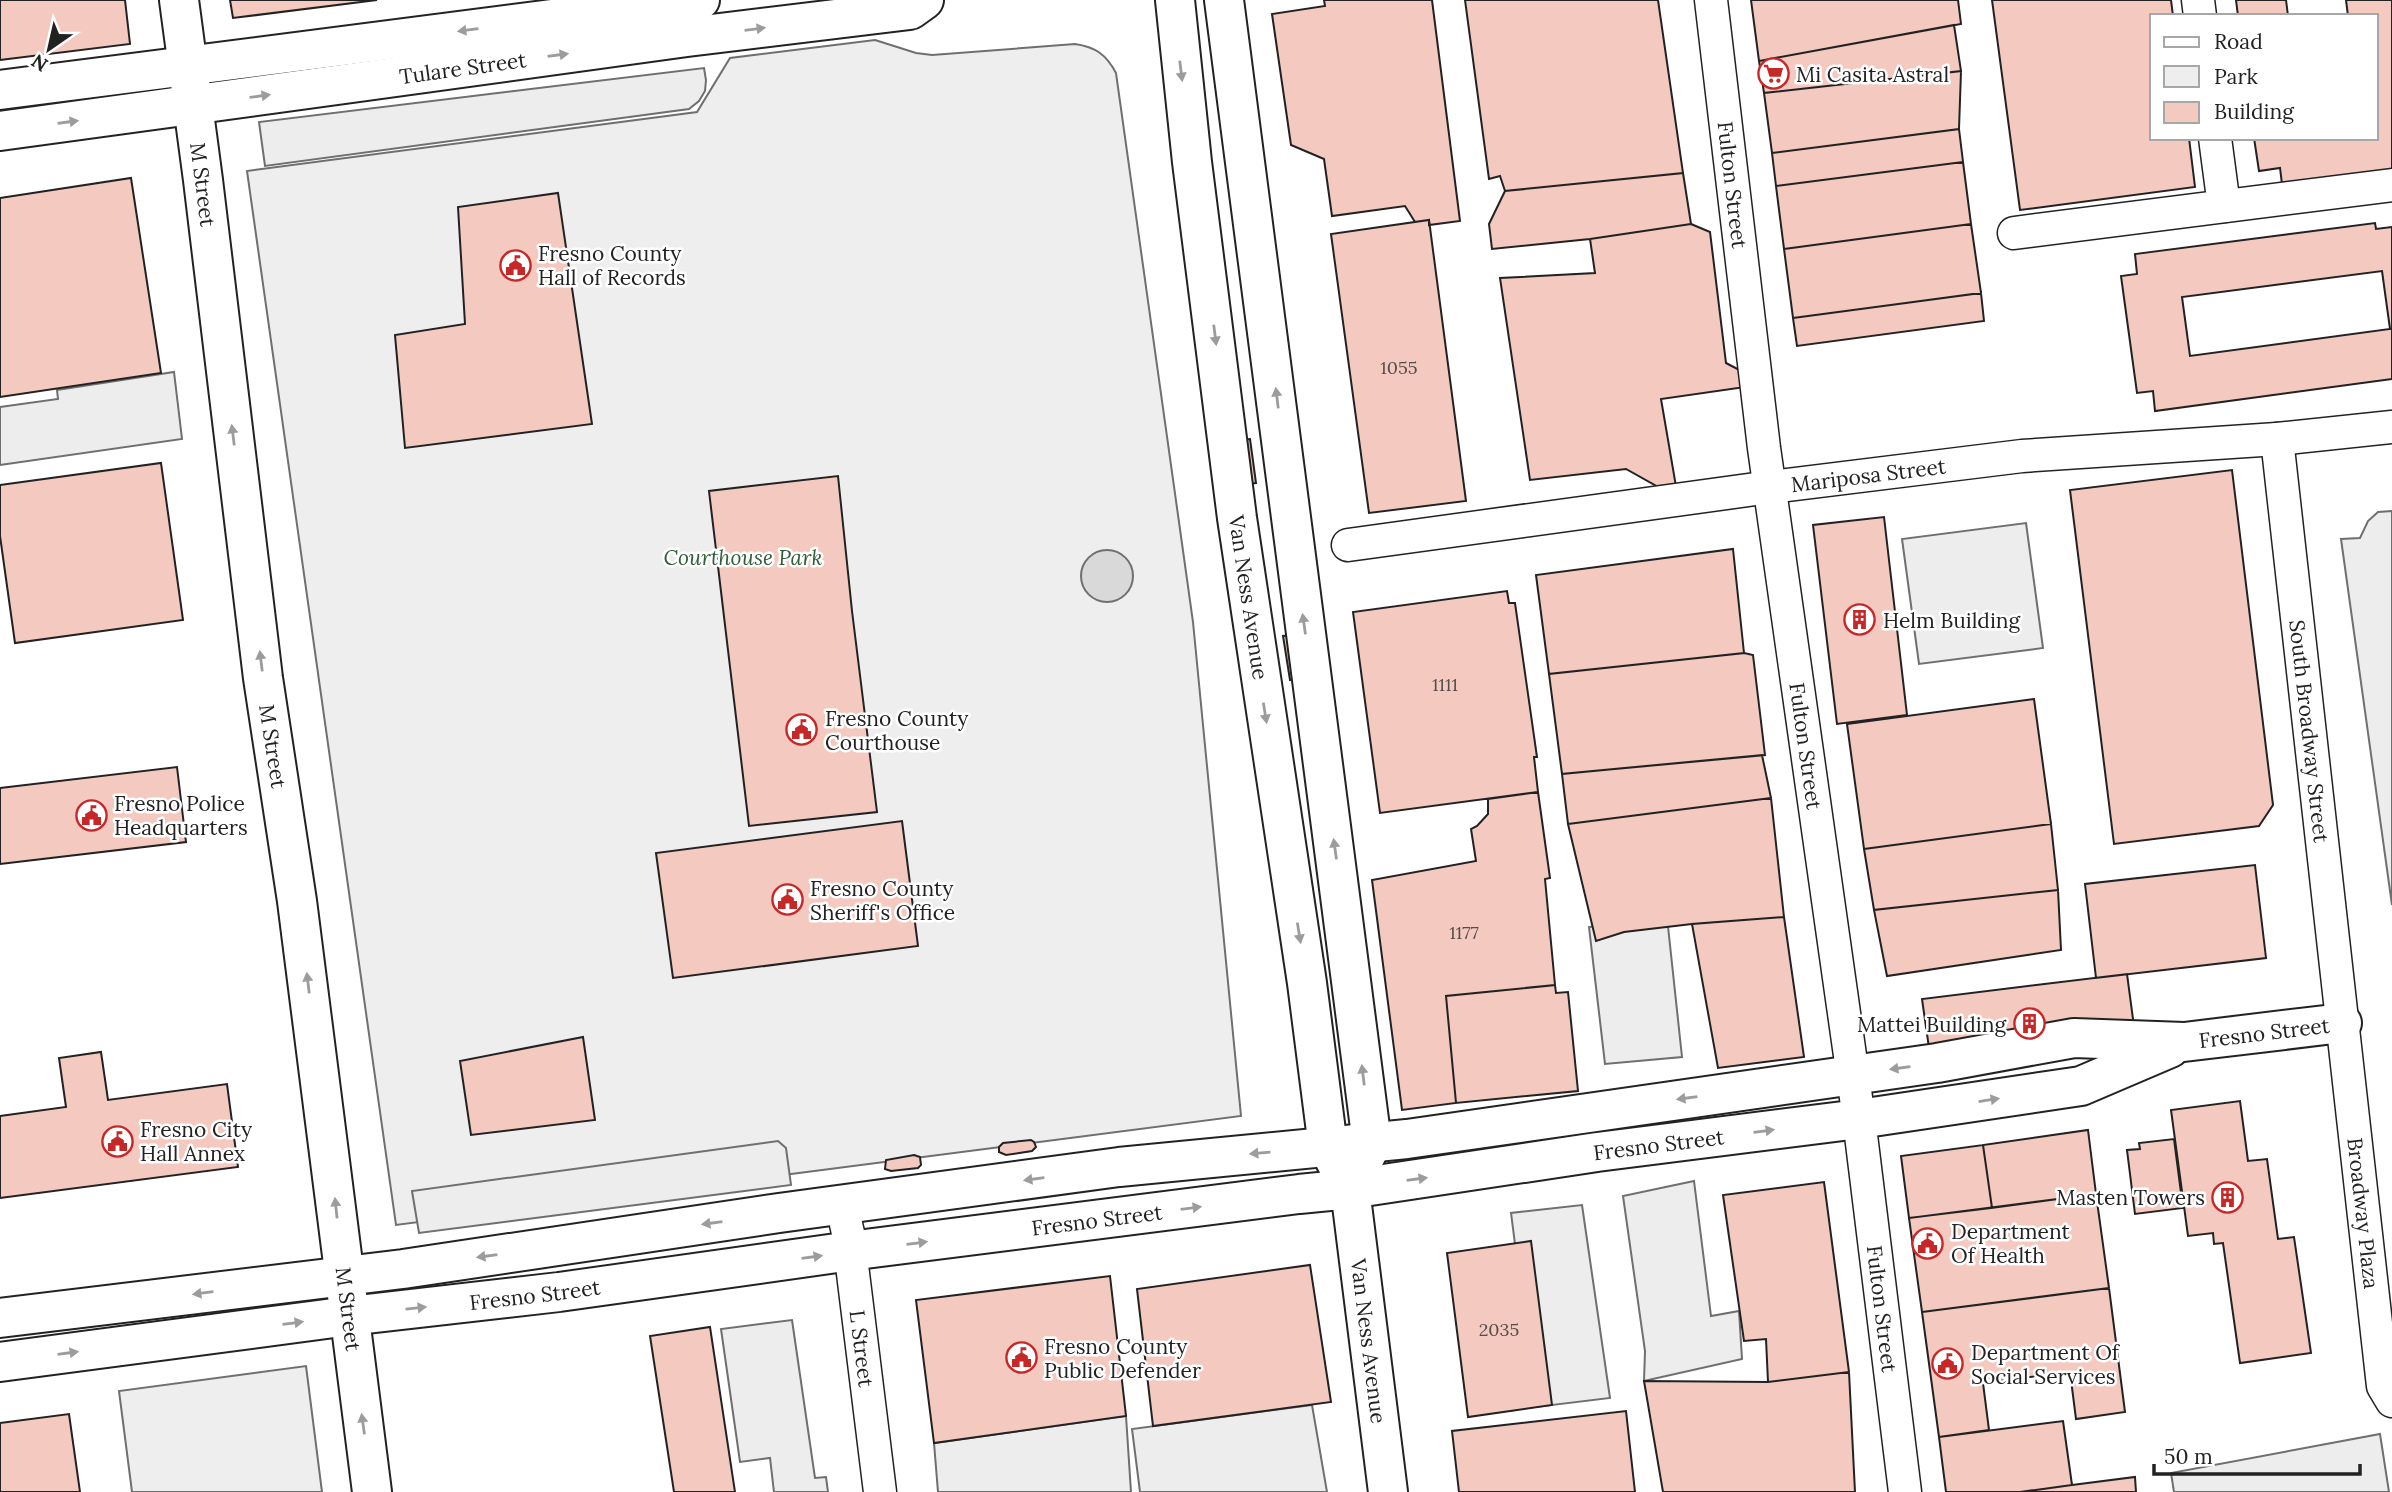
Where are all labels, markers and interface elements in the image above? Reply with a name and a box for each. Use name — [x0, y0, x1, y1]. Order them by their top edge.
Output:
north arrow — [14, 14, 84, 84]
legend — [2150, 14, 2378, 140]
one-way arrow — [744, 23, 766, 34]
one-way arrow — [457, 25, 479, 36]
text: Road — [2214, 28, 2263, 55]
street label: Tulare Street — [398, 46, 529, 90]
text: N — [26, 49, 52, 77]
one-way arrow — [548, 49, 570, 60]
supermarket icon: Mi Casita Astral — [1756, 57, 1790, 91]
one-way arrow — [1176, 60, 1187, 82]
place label: Mi Casita Astral — [1796, 61, 1949, 88]
text: Park — [2214, 63, 2258, 90]
one-way arrow — [249, 90, 271, 101]
text: Building — [2214, 98, 2294, 125]
one-way arrow — [57, 116, 79, 127]
street label: Fulton Street — [1712, 120, 1754, 251]
street label: M Street — [185, 141, 222, 229]
place label: Fresno County Hall of Records — [538, 240, 686, 291]
public building icon: Fresno County Hall of Records — [498, 248, 532, 282]
one-way arrow — [1209, 324, 1220, 346]
house number: 1055 — [1380, 356, 1418, 379]
one-way arrow — [1271, 387, 1282, 409]
one-way arrow — [228, 424, 239, 446]
street label: Mariposa Street — [1789, 452, 1948, 498]
street label: Van Ness Avenue — [1223, 512, 1275, 681]
park label: Courthouse Park — [664, 544, 823, 571]
building icon: Helm Building — [1843, 603, 1877, 637]
place label: Helm Building — [1883, 607, 2021, 634]
one-way arrow — [1299, 612, 1310, 634]
street label: South Broadway Street — [2284, 618, 2336, 845]
one-way arrow — [255, 649, 266, 671]
house number: 1111 — [1432, 673, 1458, 696]
street label: Fulton Street — [1784, 681, 1829, 812]
street label: M Street — [254, 702, 293, 791]
one-way arrow — [1260, 702, 1271, 724]
place label: Fresno County Courthouse — [825, 705, 968, 756]
public building icon: Fresno County Courthouse — [785, 713, 819, 747]
place label: Fresno Police Headquarters — [114, 790, 248, 841]
public building icon: Fresno Police Headquarters — [74, 798, 108, 832]
one-way arrow — [1330, 838, 1341, 860]
place label: Fresno County Sheriff's Office — [810, 875, 955, 926]
public building icon: Fresno County Sheriff's Office — [770, 883, 804, 917]
house number: 1177 — [1449, 921, 1479, 944]
one-way arrow — [1294, 922, 1305, 944]
one-way arrow — [302, 971, 313, 993]
building icon: Mattei Building — [2012, 1007, 2046, 1041]
place label: Mattei Building — [1857, 1011, 2006, 1038]
street label: Fresno Street — [2197, 1011, 2332, 1054]
one-way arrow — [1889, 1063, 1911, 1074]
one-way arrow — [1358, 1064, 1369, 1086]
one-way arrow — [1676, 1092, 1698, 1103]
one-way arrow — [1978, 1094, 2000, 1105]
place label: Fresno City Hall Annex — [140, 1116, 252, 1167]
street label: Fresno Street — [1592, 1123, 1726, 1166]
public building icon: Fresno City Hall Annex — [100, 1124, 134, 1158]
one-way arrow — [1753, 1126, 1775, 1137]
street label: Broadway Plaza — [2342, 1136, 2386, 1290]
one-way arrow — [1249, 1148, 1271, 1159]
one-way arrow — [1023, 1173, 1045, 1184]
one-way arrow — [1406, 1173, 1428, 1184]
building icon: Masten Towers — [2211, 1180, 2245, 1214]
place label: Masten Towers — [2056, 1184, 2205, 1211]
one-way arrow — [331, 1197, 342, 1219]
street label: Fresno Street — [1030, 1198, 1165, 1241]
one-way arrow — [1180, 1202, 1202, 1213]
one-way arrow — [701, 1218, 723, 1229]
place label: Department Of Health — [1951, 1218, 2070, 1269]
public building icon: Department Of Health — [1911, 1226, 1945, 1260]
one-way arrow — [906, 1237, 928, 1248]
street label: Fulton Street — [1861, 1244, 1904, 1375]
one-way arrow — [476, 1251, 498, 1262]
one-way arrow — [801, 1251, 823, 1262]
street label: Van Ness Avenue — [1345, 1256, 1393, 1425]
street label: M Street — [330, 1265, 368, 1353]
street label: Fresno Street — [468, 1273, 603, 1316]
one-way arrow — [192, 1288, 214, 1299]
one-way arrow — [406, 1302, 428, 1313]
street label: L Street — [844, 1308, 881, 1389]
one-way arrow — [282, 1317, 304, 1328]
house number: 2035 — [1479, 1318, 1519, 1341]
place label: Fresno County Public Defender — [1044, 1333, 1201, 1384]
place label: Department Of Social Services — [1971, 1339, 2121, 1390]
public building icon: Fresno County Public Defender — [1004, 1341, 1038, 1375]
one-way arrow — [57, 1347, 79, 1358]
public building icon: Department Of Social Services — [1931, 1347, 1965, 1381]
one-way arrow — [357, 1413, 368, 1435]
scale bar — [2154, 1432, 2360, 1476]
text: 50 m — [2164, 1443, 2213, 1470]

